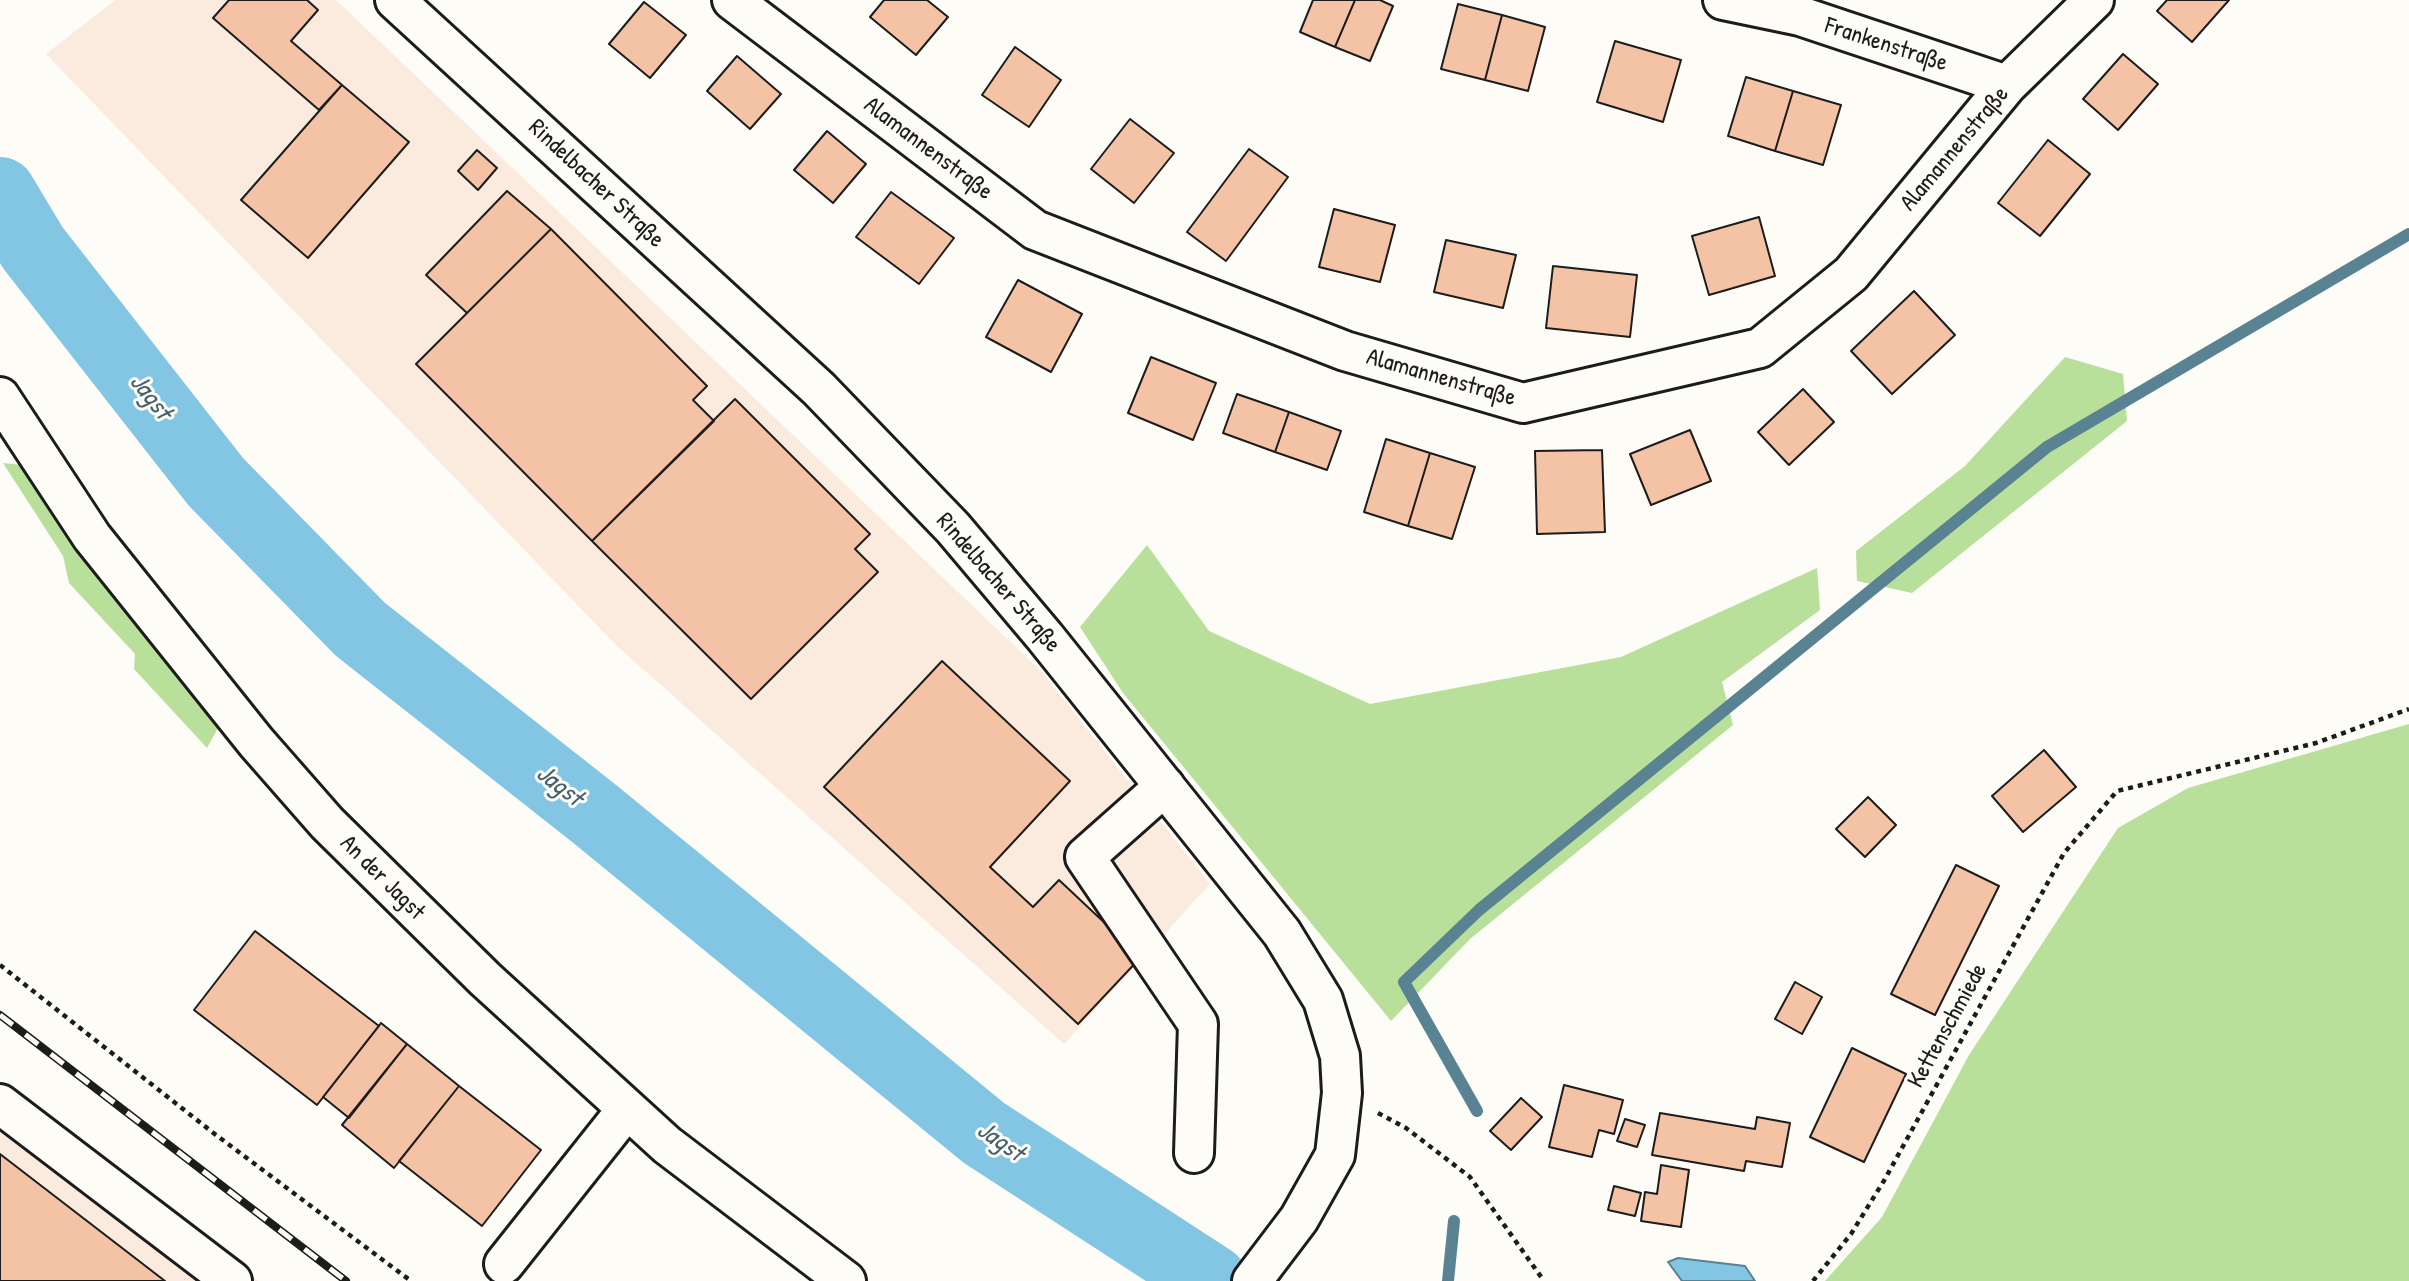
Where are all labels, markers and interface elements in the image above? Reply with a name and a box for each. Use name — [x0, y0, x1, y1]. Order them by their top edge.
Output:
street label: Frankenstraße — [1821, 12, 1951, 78]
street label: Alamannenstraße — [1895, 81, 2015, 217]
street label: Alamannenstraße — [858, 91, 998, 207]
street label: Rindelbacher Straße — [522, 114, 670, 254]
street label: Alamannenstraße — [1363, 343, 1519, 413]
water label: Jagst — [122, 368, 178, 426]
street label: Rindelbacher Straße — [930, 507, 1066, 659]
water label: Jagst — [530, 758, 588, 814]
street label: An der Jagst — [334, 830, 430, 926]
street label: Kettenschmiede — [1902, 959, 1994, 1093]
water label: Jagst — [970, 1115, 1030, 1169]

